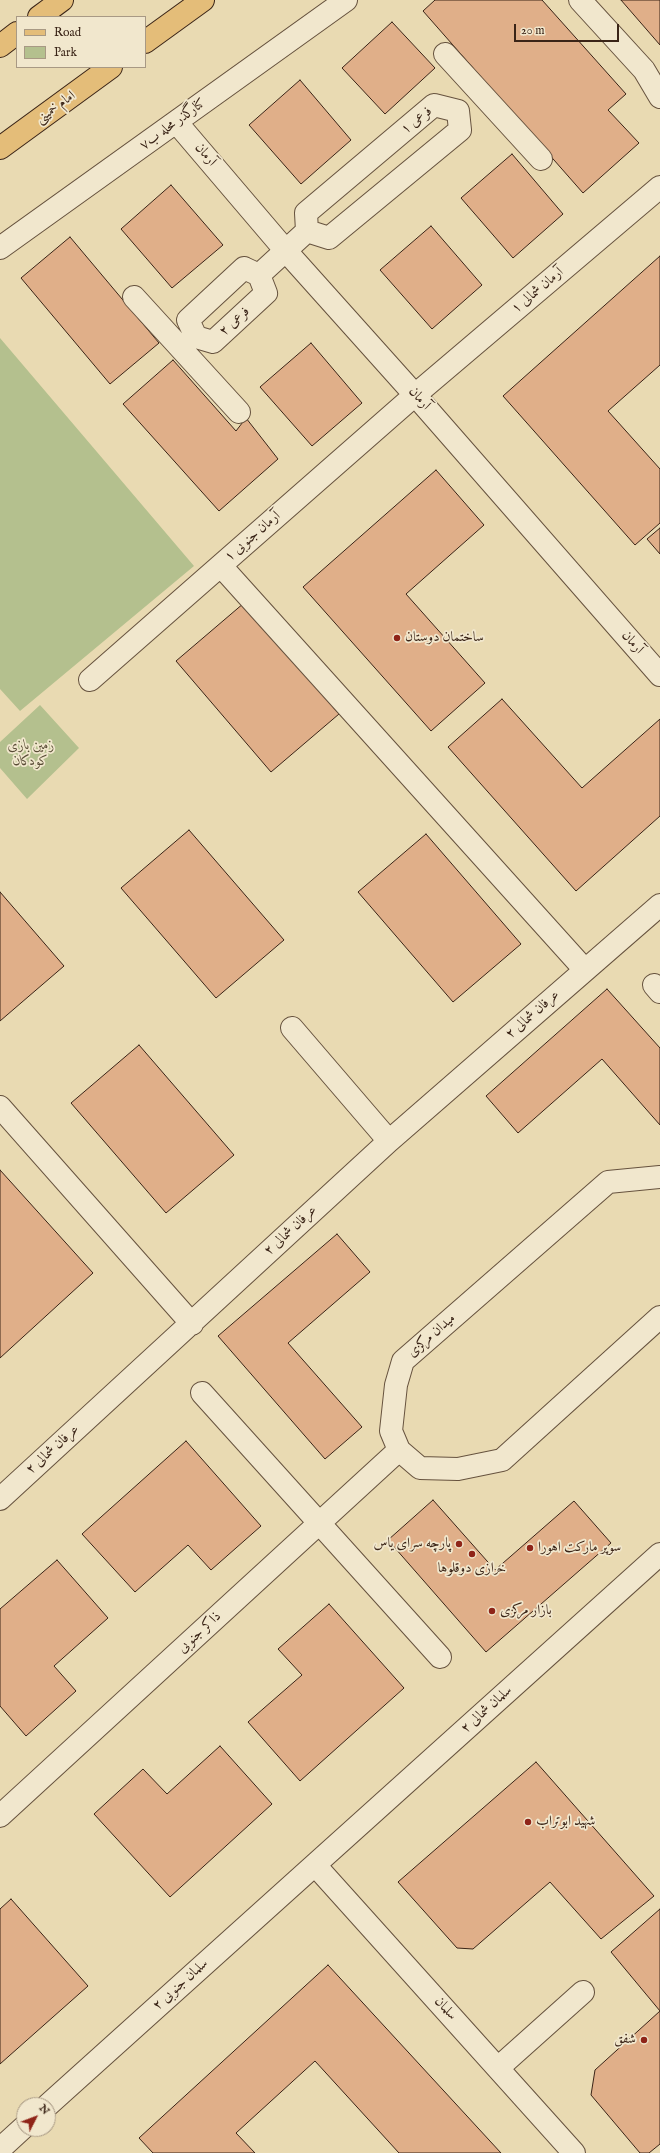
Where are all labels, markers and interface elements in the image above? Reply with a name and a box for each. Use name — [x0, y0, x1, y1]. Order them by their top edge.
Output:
legend — [16, 16, 146, 68]
scale bar — [516, 16, 621, 42]
text: 20 m — [521, 23, 544, 38]
text: Road — [54, 25, 81, 40]
text: Park — [54, 45, 77, 60]
street label: امام خمینی — [33, 88, 79, 128]
street label: کنارگذر محله ب۷ — [137, 95, 209, 155]
street label: فرعی ۱ — [398, 104, 436, 138]
street label: آرمان — [190, 140, 220, 170]
street label: آرمان شمالی ۱ — [509, 264, 567, 318]
street label: فرعی ۲ — [216, 304, 254, 340]
street label: آرمان — [404, 384, 434, 414]
street label: آرمان جنوبی ۱ — [222, 508, 284, 566]
street label: آرمان — [617, 628, 647, 658]
place label: ساختمان دوستان — [405, 630, 484, 646]
marker: ساختمان دوستان — [392, 633, 402, 643]
park label: زمین بازی کودکان — [8, 738, 54, 770]
street label: عرفان شمالی ۲ — [503, 987, 563, 1043]
street label: عرفان شمالی ۲ — [261, 1202, 321, 1260]
street label: میدان مرکزی — [405, 1311, 459, 1361]
street label: عرفان شمالی ۲ — [23, 1422, 83, 1478]
place label: پارچه سرای یاس — [374, 1536, 451, 1552]
marker: پارچه سرای یاس — [454, 1539, 464, 1549]
place label: سوپر مارکت اهورا — [538, 1540, 621, 1556]
marker: سوپر مارکت اهورا — [525, 1543, 535, 1553]
marker: خرازی دوقلوها — [467, 1549, 477, 1559]
place label: خرازی دوقلوها — [438, 1561, 506, 1577]
place label: بازار مرکزی — [500, 1603, 552, 1619]
marker: بازار مرکزی — [487, 1606, 497, 1616]
street label: ذاکر جنوبی — [175, 1609, 225, 1657]
street label: سلمان شمالی ۲ — [458, 1683, 516, 1737]
place label: شهید ابوتراب — [536, 1814, 595, 1830]
marker: شهید ابوتراب — [523, 1817, 533, 1827]
street label: سلمان جنوبی ۲ — [150, 1956, 212, 2014]
street label: سلمان — [430, 1994, 460, 2024]
place label: شفق — [614, 2032, 636, 2048]
marker: شفق — [639, 2035, 649, 2045]
north arrow — [16, 2097, 56, 2137]
text: N — [36, 2101, 53, 2118]

